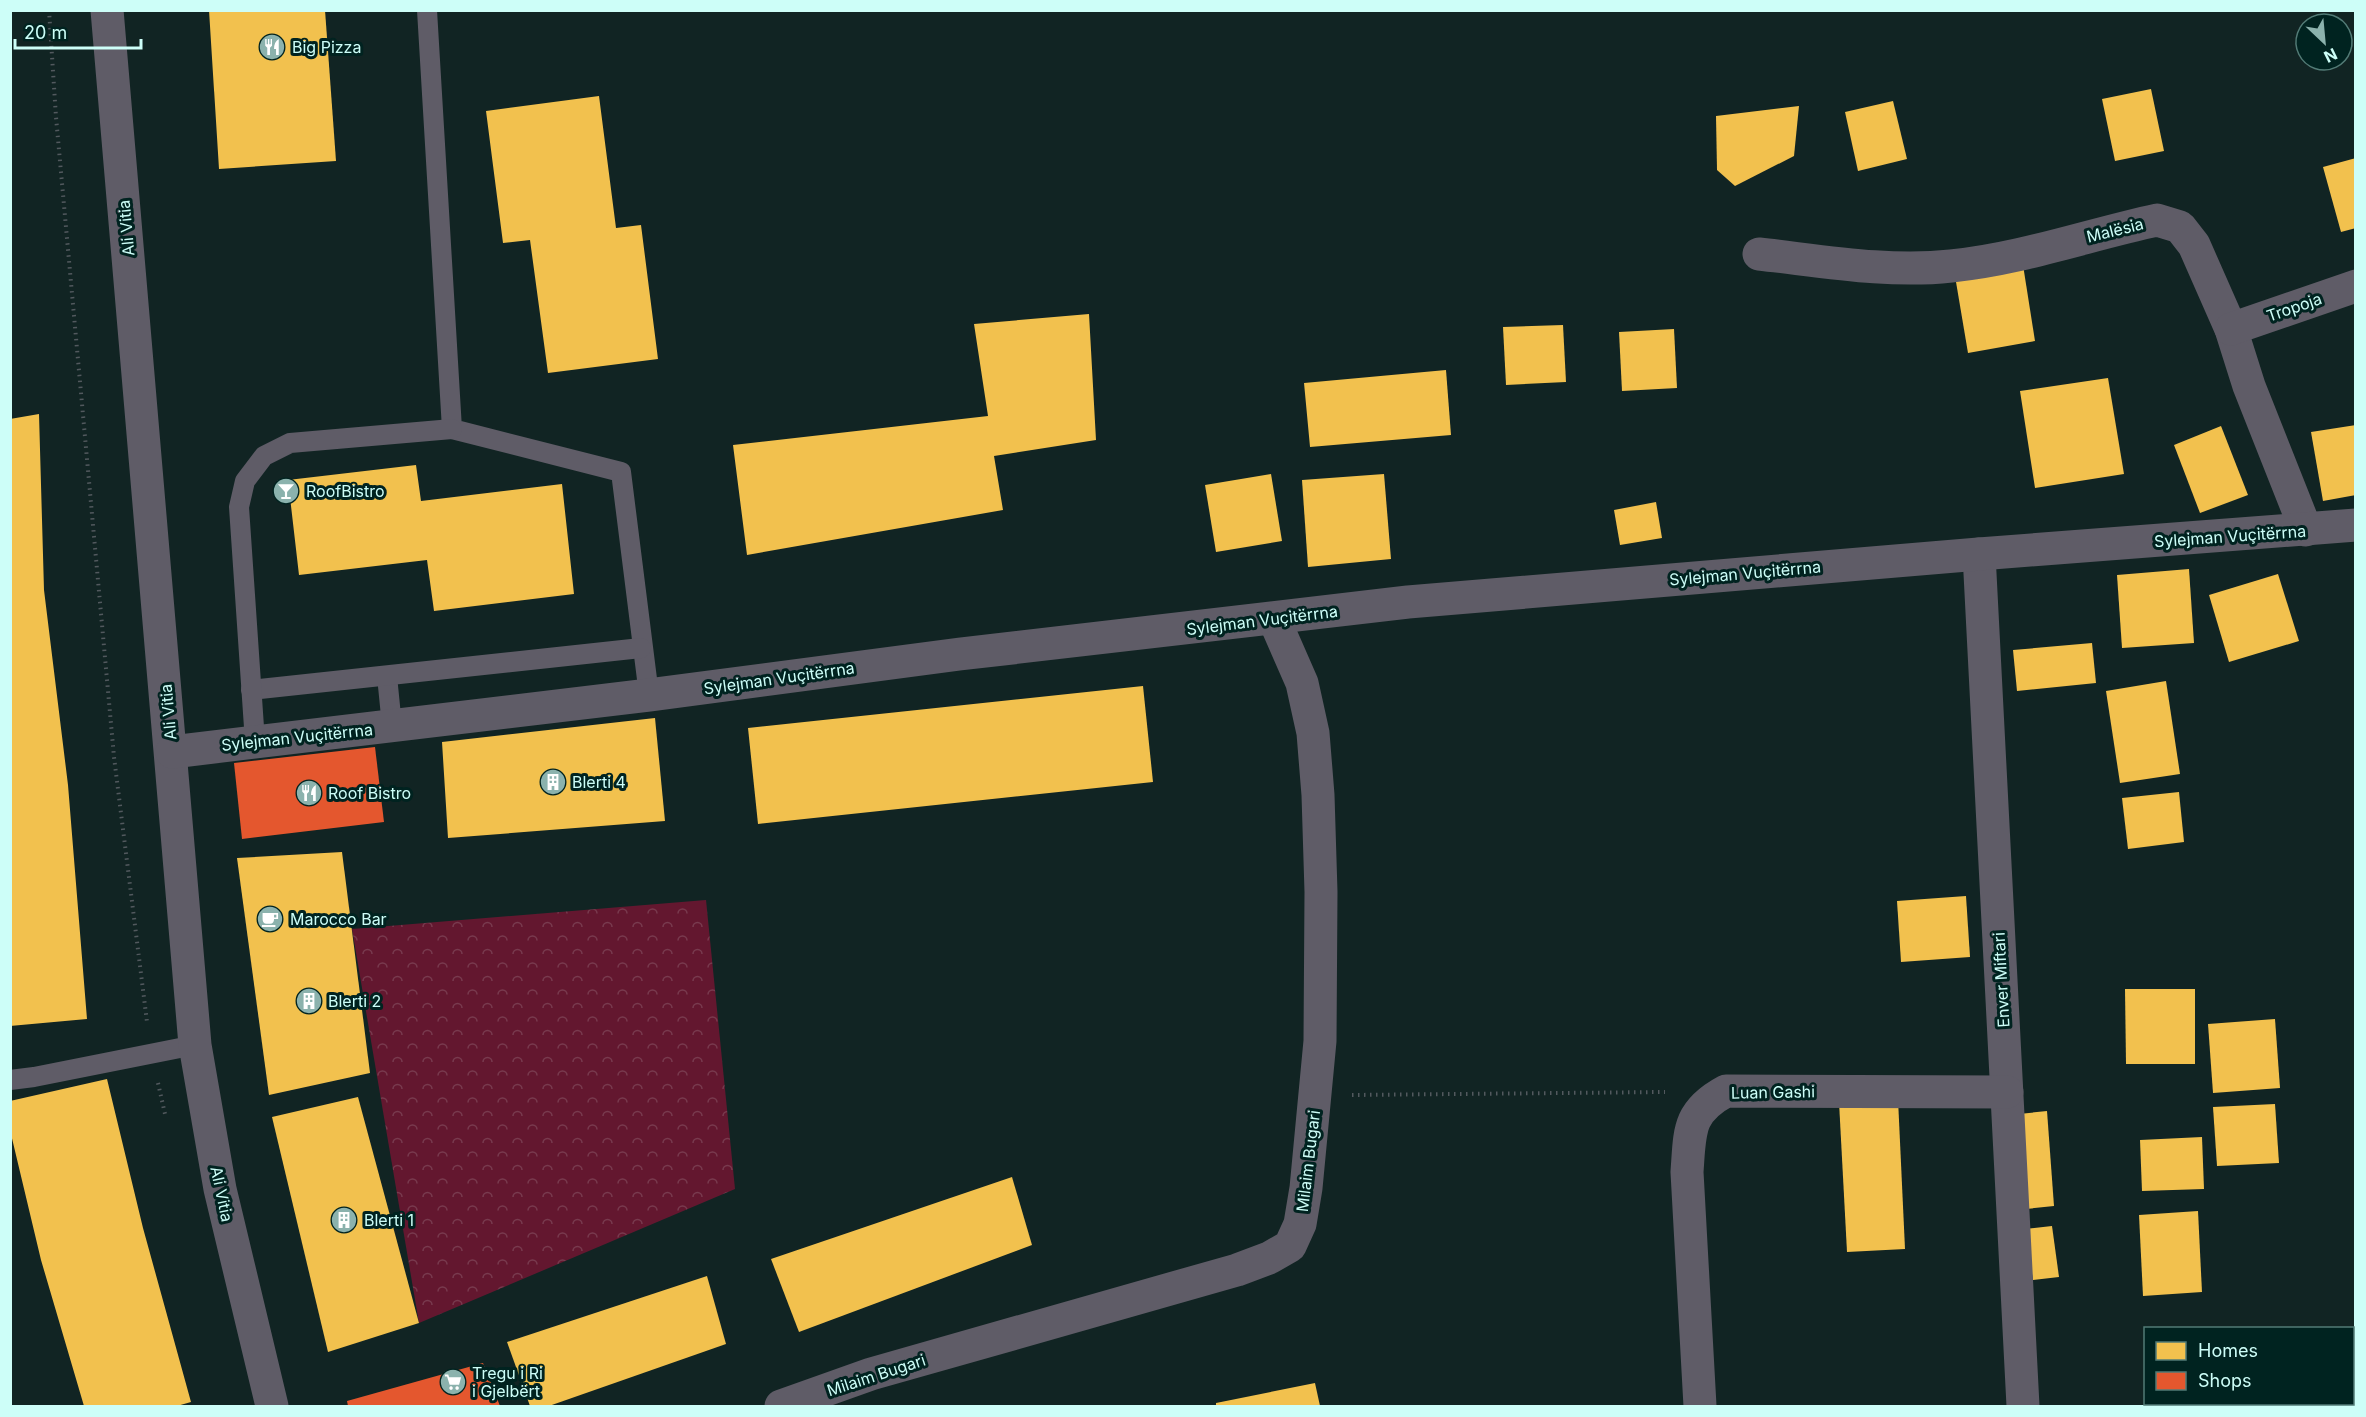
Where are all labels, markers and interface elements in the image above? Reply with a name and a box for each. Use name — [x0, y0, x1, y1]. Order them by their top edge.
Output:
scale bar — [15, 12, 141, 50]
north arrow — [2294, 12, 2354, 72]
text: 20 m — [24, 22, 67, 43]
restaurant icon: Big Pizza — [257, 32, 287, 62]
place label: Big Pizza — [292, 37, 361, 57]
text: N — [2321, 44, 2340, 67]
street label: Ali Vitia — [114, 199, 138, 257]
street label: Malësia — [2084, 213, 2146, 247]
street label: Tropoja — [2264, 288, 2324, 326]
bar icon: RoofBistro — [271, 476, 301, 506]
place label: RoofBistro — [306, 481, 385, 501]
street label: Sylejman Vuçitërrna — [2153, 521, 2307, 551]
street label: Sylejman Vuçitërrna — [1668, 556, 1822, 590]
street label: Sylejman Vuçitërrna — [1185, 601, 1339, 639]
street label: Sylejman Vuçitërrna — [702, 658, 856, 698]
street label: Ali Vitia — [156, 683, 180, 741]
street label: Sylejman Vuçitërrna — [220, 719, 374, 755]
building icon: Blerti 4 — [538, 767, 568, 797]
place label: Blerti 4 — [572, 772, 626, 792]
restaurant icon: Roof Bistro — [294, 778, 324, 808]
place label: Roof Bistro — [328, 783, 411, 803]
cafe icon: Marocco Bar — [255, 904, 285, 934]
place label: Marocco Bar — [290, 909, 387, 929]
street label: Enver Miftari — [1989, 932, 2013, 1028]
building icon: Blerti 2 — [294, 986, 324, 1016]
place label: Blerti 2 — [328, 991, 381, 1011]
street label: Luan Gashi — [1731, 1081, 1815, 1103]
street label: Milaim Bugari — [1292, 1109, 1324, 1213]
street label: Ali Vitia — [206, 1164, 238, 1224]
building icon: Blerti 1 — [329, 1205, 359, 1235]
place label: Blerti 1 — [364, 1210, 414, 1230]
legend — [2144, 1327, 2354, 1405]
text: Homes — [2198, 1340, 2258, 1361]
street label: Milaim Bugari — [824, 1350, 928, 1400]
place label: Tregu i Ri i Gjelbërt — [472, 1363, 543, 1401]
supermarket icon: Tregu i Ri i Gjelbërt — [438, 1367, 468, 1397]
text: Shops — [2198, 1370, 2252, 1391]

